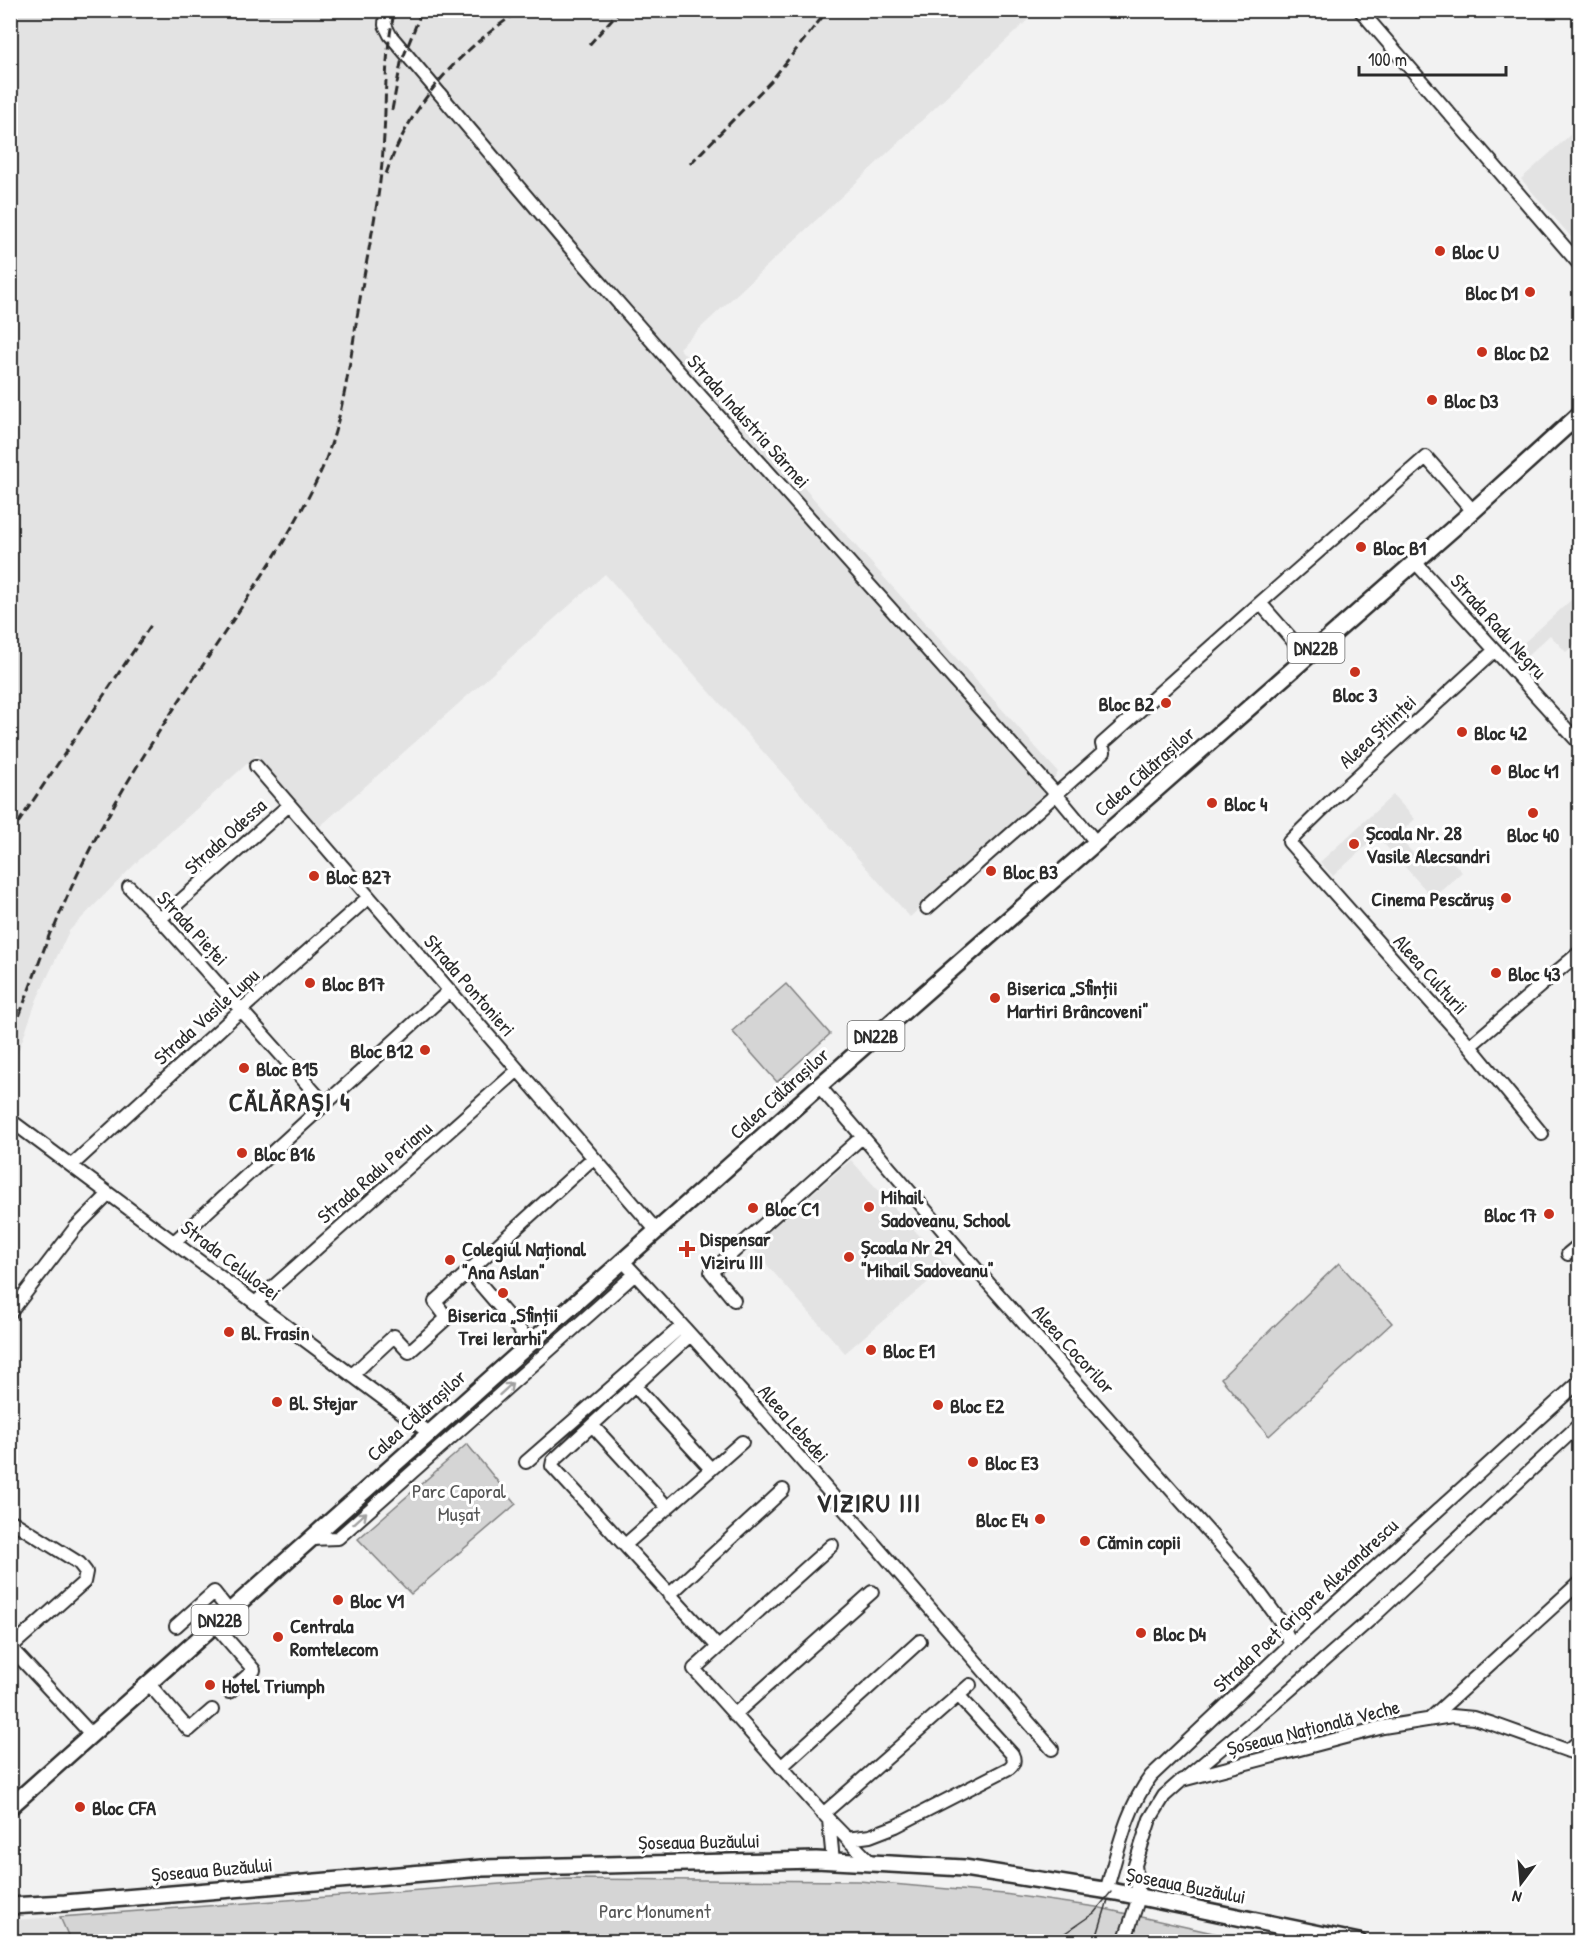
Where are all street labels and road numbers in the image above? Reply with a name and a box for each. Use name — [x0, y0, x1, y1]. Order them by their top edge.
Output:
street label: Strada Industria Sârmei — [682, 348, 816, 494]
street label: Strada Radu Negru — [1445, 568, 1553, 684]
road number: DN22B — [1288, 633, 1344, 663]
street label: Aleea Științei — [1332, 688, 1422, 774]
street label: Calea Călărașilor — [1088, 720, 1200, 822]
street label: Strada Odessa — [178, 792, 272, 880]
street label: Strada Pieței — [151, 885, 235, 971]
street label: Strada Pontonieri — [418, 928, 522, 1042]
street label: Aleea Culturii — [1388, 928, 1474, 1020]
street label: Strada Vasile Lupu — [148, 961, 264, 1071]
road number: DN22B — [848, 1021, 904, 1051]
street label: Calea Călărașilor — [723, 1041, 835, 1145]
street label: Strada Radu Perianu — [311, 1115, 437, 1229]
street label: Strada Celulozei — [176, 1214, 286, 1306]
street label: Aleea Cocorilor — [1027, 1299, 1122, 1400]
street label: Calea Călărașilor — [360, 1363, 472, 1467]
street label: Aleea Lebedei — [753, 1378, 835, 1468]
street label: Strada Poet Grigore Alexandrescu — [1207, 1512, 1403, 1698]
road number: DN22B — [192, 1605, 248, 1635]
street label: Șoseaua Națională Veche — [1224, 1692, 1402, 1762]
street label: Șoseaua Buzăului — [638, 1826, 760, 1856]
street label: Șoseaua Buzăului — [150, 1850, 274, 1888]
street label: Șoseaua Buzăului — [1124, 1860, 1248, 1910]

